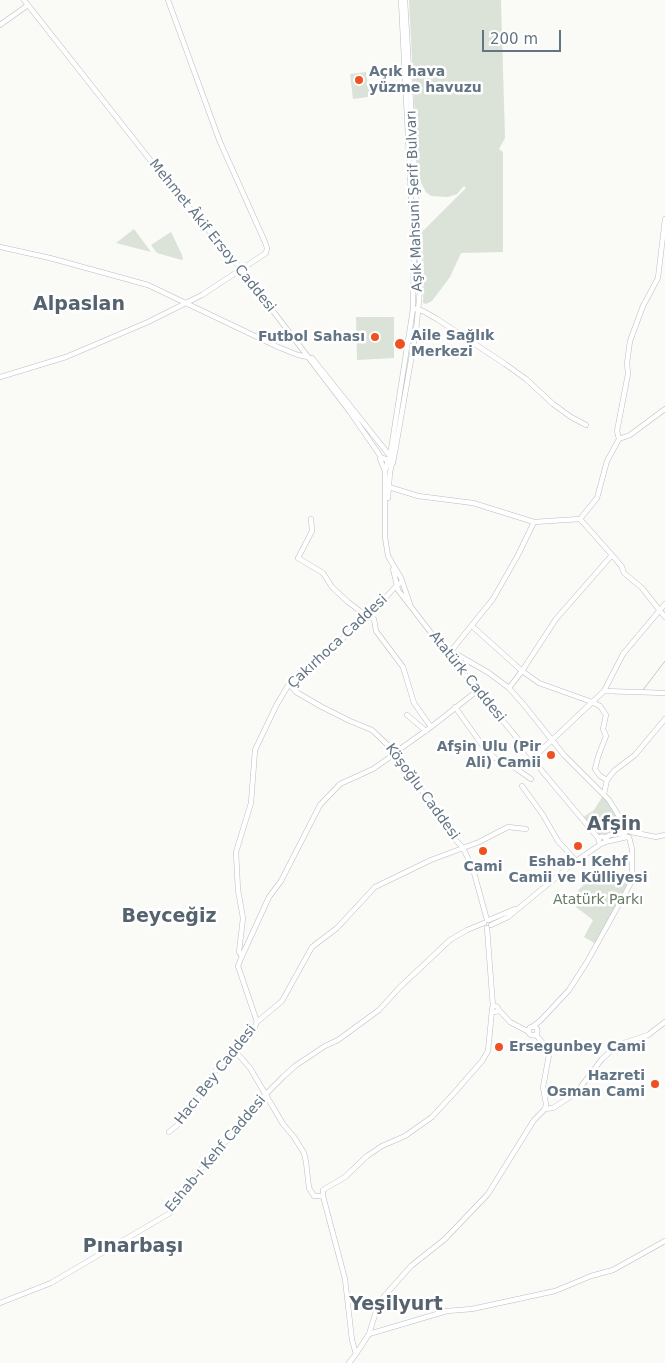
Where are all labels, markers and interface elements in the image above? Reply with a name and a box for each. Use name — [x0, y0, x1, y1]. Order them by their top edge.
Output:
scale bar — [485, 20, 564, 52]
text: 200 m — [490, 30, 538, 48]
place label: Açık hava yüzme havuzu — [369, 64, 482, 96]
marker: Açık hava yüzme havuzu — [353, 74, 365, 86]
street label: Aşık Mahsuni Şerif Bulvarı — [403, 110, 427, 292]
street label: Mehmet Âkif Ersoy Caddesi — [145, 156, 279, 316]
district label: Alpaslan — [33, 294, 125, 316]
place label: Aile Sağlık Merkezi — [411, 328, 494, 361]
place label: Futbol Sahası — [258, 329, 365, 345]
marker: Futbol Sahası — [369, 331, 381, 343]
marker: Aile Sağlık Merkezi — [393, 337, 407, 351]
street label: Çakırhoca Caddesi — [285, 592, 391, 692]
street label: Atatürk Caddesi — [425, 628, 509, 726]
place label: Afşin Ulu (Pir Ali) Camii — [437, 739, 541, 772]
street label: Köşoğlu Caddesi — [381, 741, 463, 843]
marker: Afşin Ulu (Pir Ali) Camii — [545, 749, 557, 761]
district label: Afşin — [587, 814, 641, 836]
marker: Eshab-ı Kehf Camii ve Külliyesi — [572, 840, 584, 852]
marker: Cami — [477, 845, 489, 857]
place label: Eshab-ı Kehf Camii ve Külliyesi — [509, 854, 647, 886]
place label: Cami — [463, 859, 503, 875]
park label: Atatürk Parkı — [553, 892, 643, 908]
district label: Beyceğiz — [121, 906, 217, 928]
street label: Hacı Bey Caddesi — [172, 1022, 260, 1128]
place label: Ersegunbey Cami — [509, 1039, 646, 1055]
marker: Ersegunbey Cami — [493, 1041, 505, 1053]
place label: Hazreti Osman Cami — [547, 1068, 645, 1100]
marker: Hazreti Osman Cami — [649, 1078, 661, 1090]
street label: Eshab-ı Kehf Caddesi — [162, 1092, 270, 1216]
district label: Pınarbaşı — [83, 1236, 183, 1258]
district label: Yeşilyurt — [349, 1294, 443, 1316]

